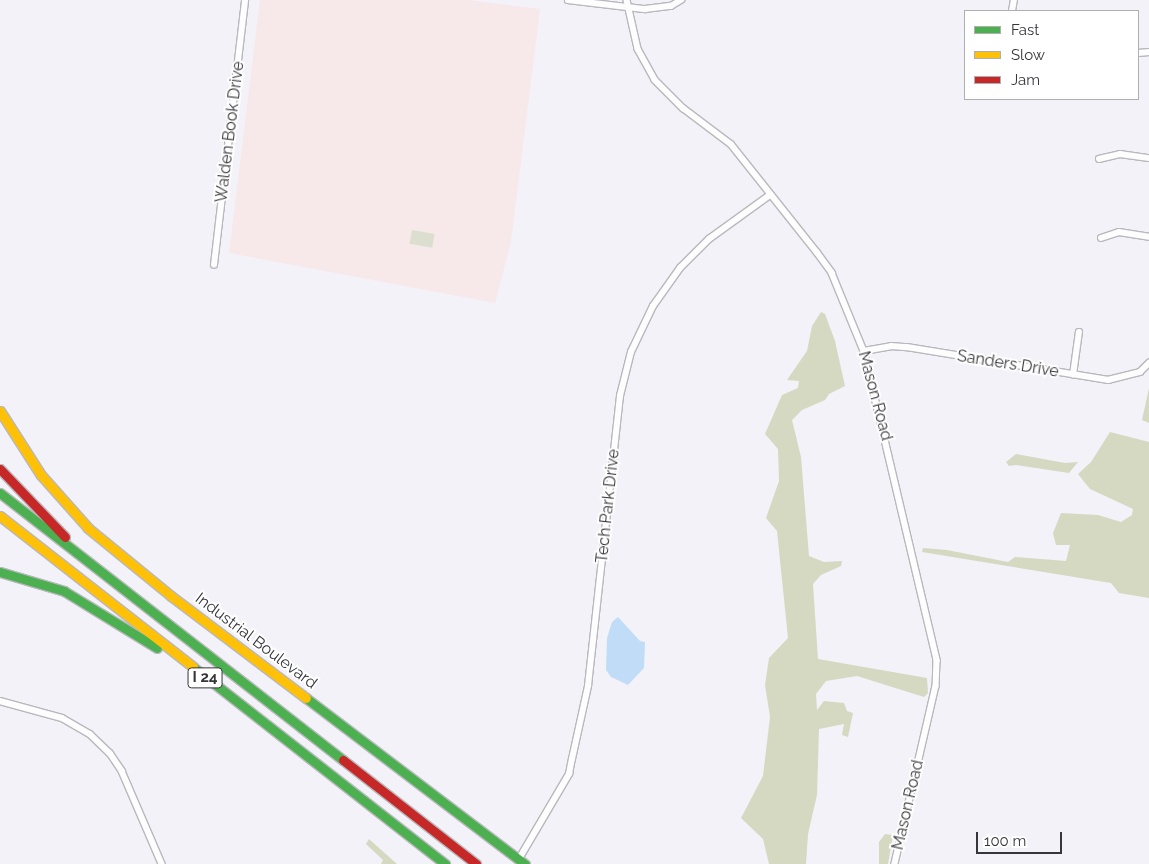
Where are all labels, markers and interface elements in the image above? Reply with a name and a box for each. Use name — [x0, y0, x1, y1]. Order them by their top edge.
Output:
legend — [964, 10, 1139, 100]
text: Fast — [1011, 21, 1039, 39]
text: Slow — [1011, 46, 1045, 64]
street label: Walden Book Drive — [212, 60, 248, 204]
text: Jam — [1011, 71, 1040, 89]
street label: Sanders Drive — [956, 346, 1060, 382]
street label: Mason Road — [854, 349, 896, 443]
street label: Tech Park Drive — [592, 448, 624, 564]
street label: Industrial Boulevard — [191, 589, 321, 693]
road number: I 24 — [188, 666, 222, 690]
street label: Mason Road — [888, 758, 928, 852]
scale bar — [979, 822, 1065, 854]
text: 100 m — [984, 832, 1026, 850]

